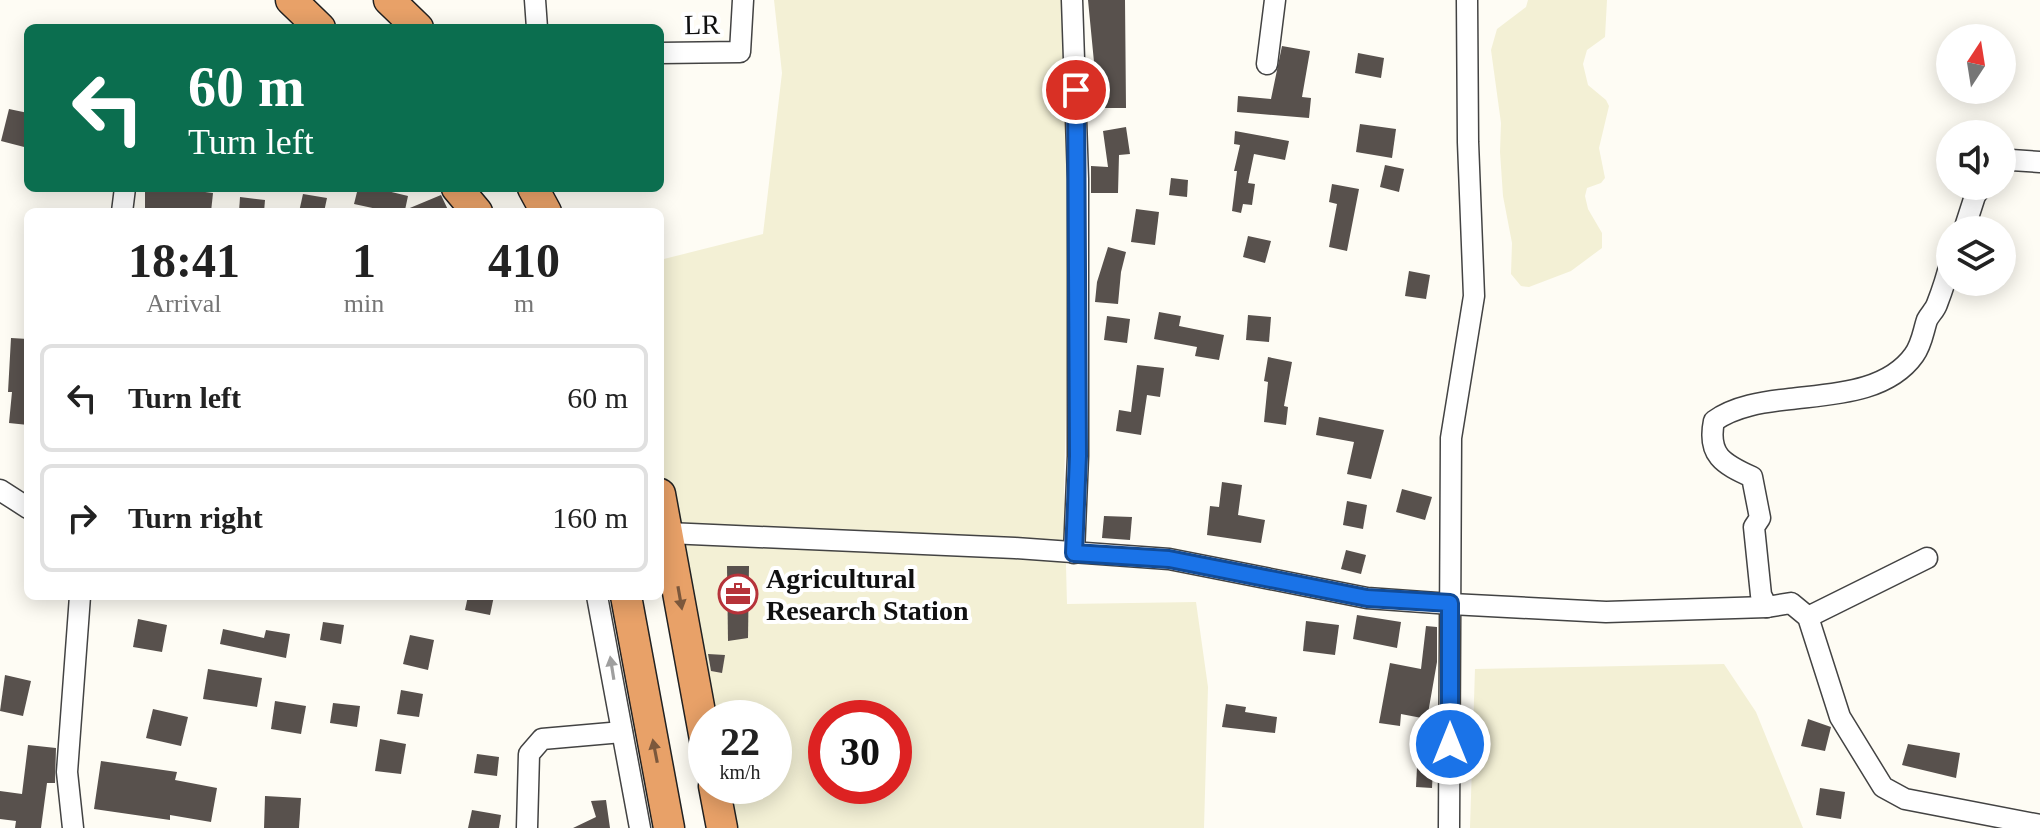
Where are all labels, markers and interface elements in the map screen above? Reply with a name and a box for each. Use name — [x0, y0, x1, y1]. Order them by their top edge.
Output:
street label: LR — [684, 9, 720, 40]
north arrow — [1936, 24, 2016, 104]
map controls — [1936, 24, 2016, 296]
icon: left — [56, 56, 160, 160]
text: 60 m — [188, 56, 305, 118]
pin — [1042, 56, 1110, 124]
icon: arrive — [1054, 68, 1098, 112]
button: sound — [1936, 120, 2016, 200]
text: Turn left — [188, 122, 314, 162]
button: layers — [1936, 216, 2016, 296]
text: 18:41 — [128, 234, 240, 287]
text: 1 — [352, 234, 376, 287]
text: 410 — [488, 234, 560, 287]
text: Arrival — [146, 289, 221, 318]
text: min — [344, 289, 384, 318]
text: m — [514, 289, 534, 318]
icon: left — [60, 376, 104, 420]
text: Turn left — [128, 381, 241, 414]
text: 60 m — [567, 381, 628, 414]
icon: right — [60, 496, 104, 540]
text: Turn right — [128, 501, 263, 534]
text: 160 m — [552, 501, 628, 534]
place label: Agricultural Research Station — [766, 563, 969, 626]
office icon: Agricultural Research Station — [717, 573, 759, 615]
one-way arrow — [675, 586, 687, 611]
one-way arrow — [605, 656, 618, 681]
speed limit sign: 30 — [808, 700, 912, 804]
position arrow — [1408, 702, 1492, 786]
text: 22 — [720, 719, 760, 764]
one-way arrow — [649, 739, 661, 764]
text: km/h — [719, 761, 761, 783]

